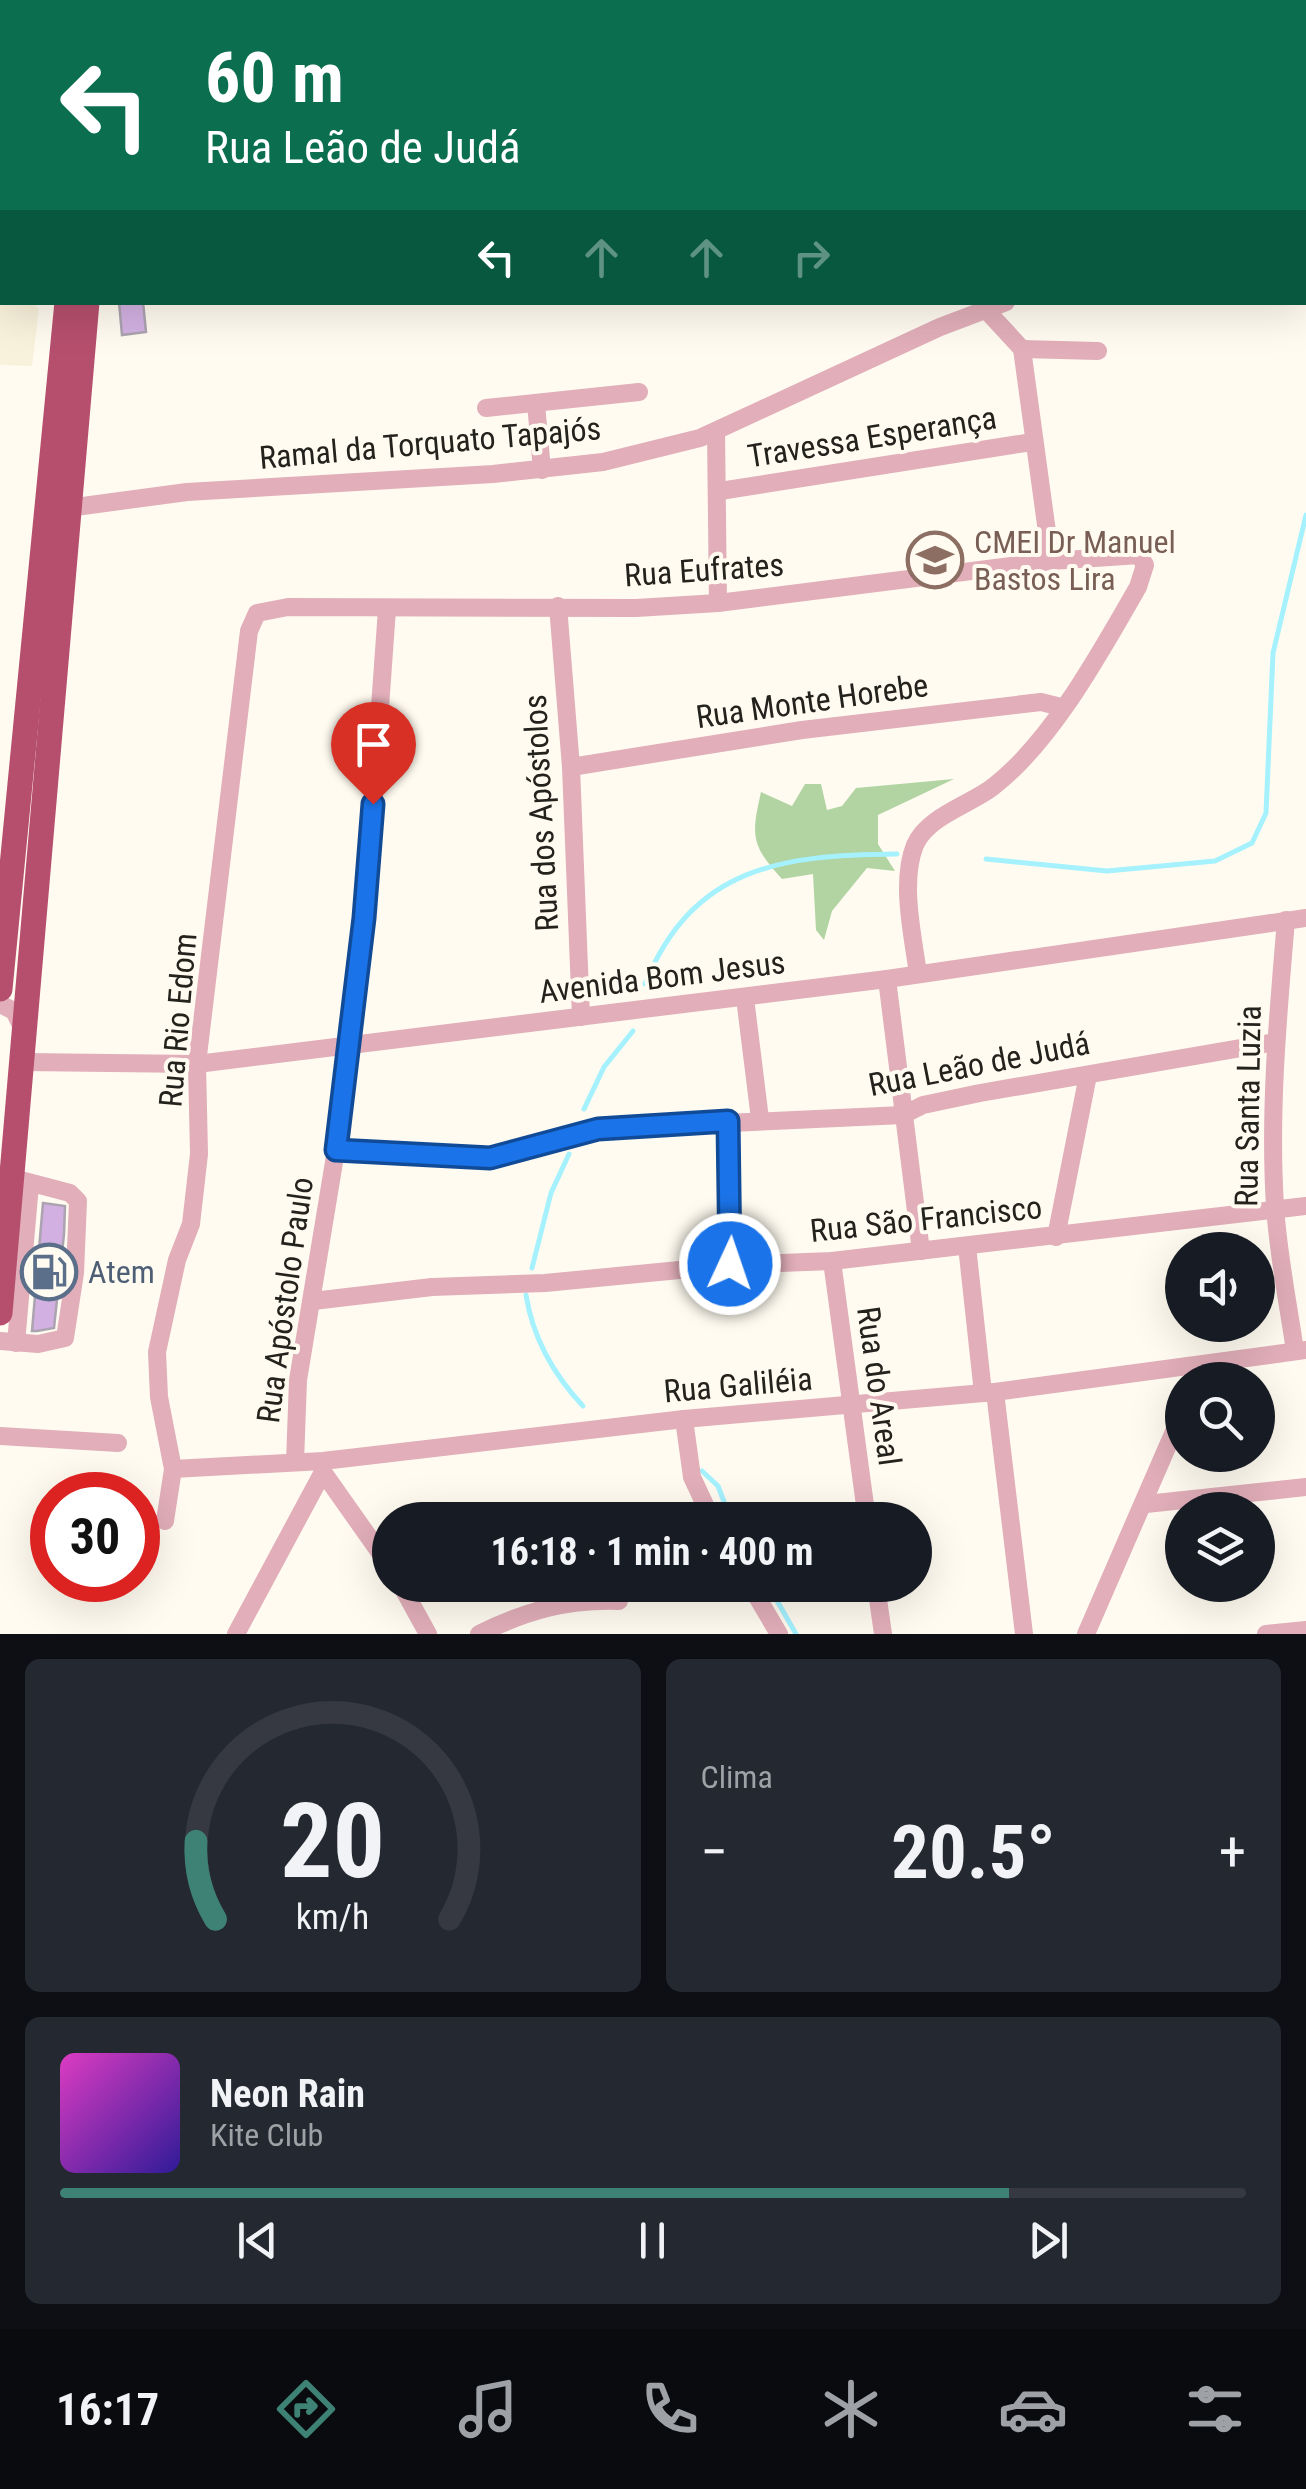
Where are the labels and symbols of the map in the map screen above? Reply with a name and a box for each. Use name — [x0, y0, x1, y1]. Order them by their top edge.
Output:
street label: Travessa Esperança — [745, 399, 999, 475]
street label: Ramal da Torquato Tapajós — [258, 409, 602, 477]
place label: CMEI Dr Manuel Bastos Lira — [974, 523, 1176, 598]
school or university icon: CMEI Dr Manuel Bastos Lira — [905, 530, 965, 590]
street label: Rua Eufrates — [623, 545, 785, 595]
street label: Rua Monte Horebe — [694, 666, 930, 736]
street label: Rua dos Apóstolos — [516, 694, 566, 932]
pin — [331, 702, 416, 805]
street label: Rua Rio Edom — [151, 931, 205, 1109]
street label: Avenida Bom Jesus — [537, 943, 787, 1011]
street label: Rua Santa Luzia — [1227, 1005, 1269, 1207]
street label: Rua Leão de Judá — [865, 1024, 1093, 1104]
street label: Rua Apóstolo Paulo — [249, 1175, 321, 1425]
street label: Rua São Francisco — [808, 1188, 1044, 1250]
position arrow — [678, 1212, 782, 1316]
fuel station icon: Atem — [19, 1242, 79, 1302]
place label: Atem — [88, 1253, 155, 1291]
street label: Rua do Areal — [849, 1304, 909, 1468]
street label: Rua Galiléia — [662, 1360, 814, 1410]
speed limit sign: 30 — [30, 1472, 160, 1602]

